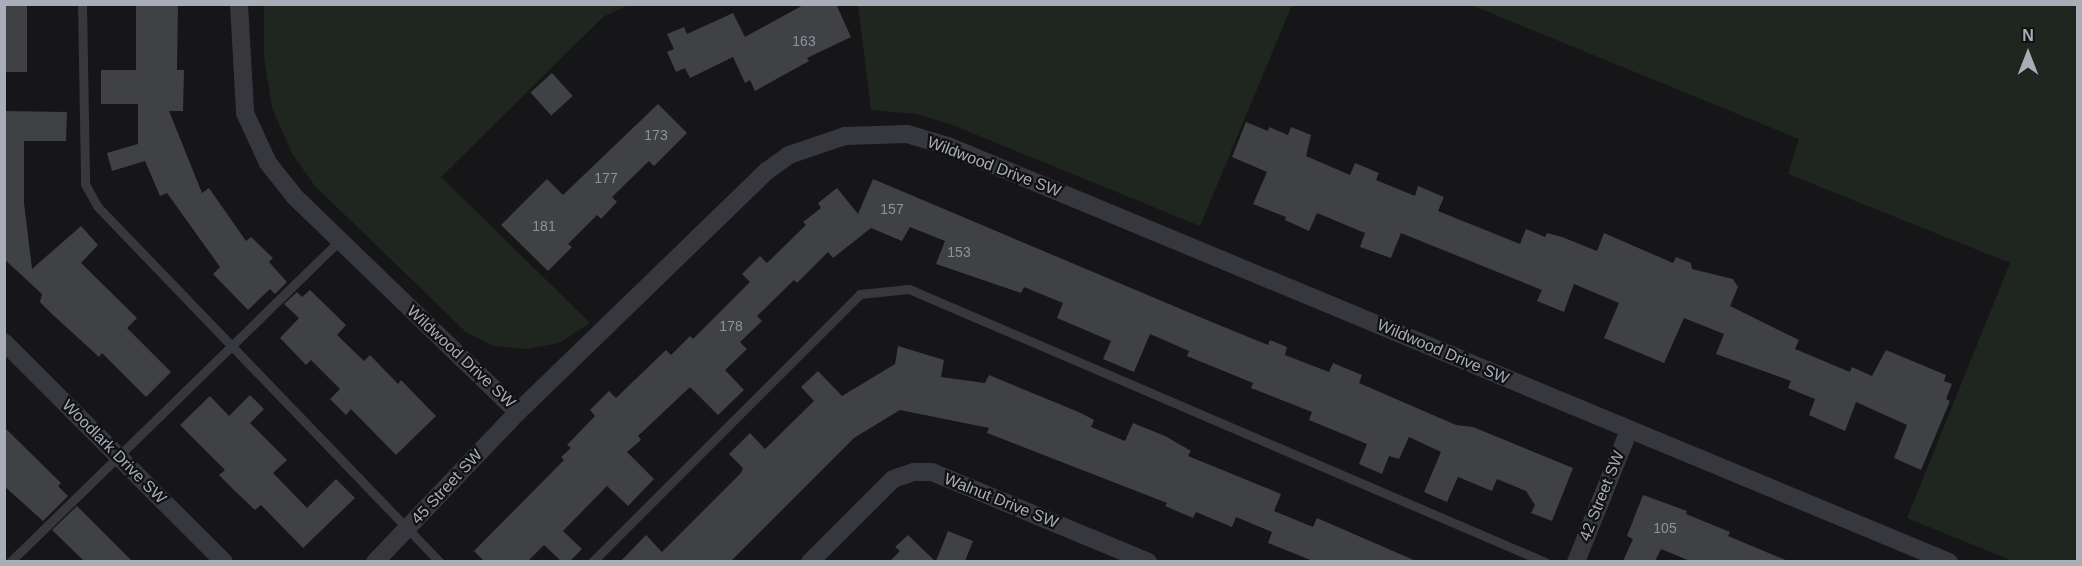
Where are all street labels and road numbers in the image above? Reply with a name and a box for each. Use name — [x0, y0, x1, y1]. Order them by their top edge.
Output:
street label: Wildwood Drive SW — [925, 133, 1063, 201]
street label: Wildwood Drive SW — [403, 302, 519, 412]
street label: Wildwood Drive SW — [1374, 316, 1512, 388]
street label: Woodlark Drive SW — [58, 396, 170, 508]
street label: 45 Street SW — [408, 446, 486, 528]
street label: 42 Street SW — [1575, 448, 1629, 544]
street label: Walnut Drive SW — [941, 469, 1061, 533]

